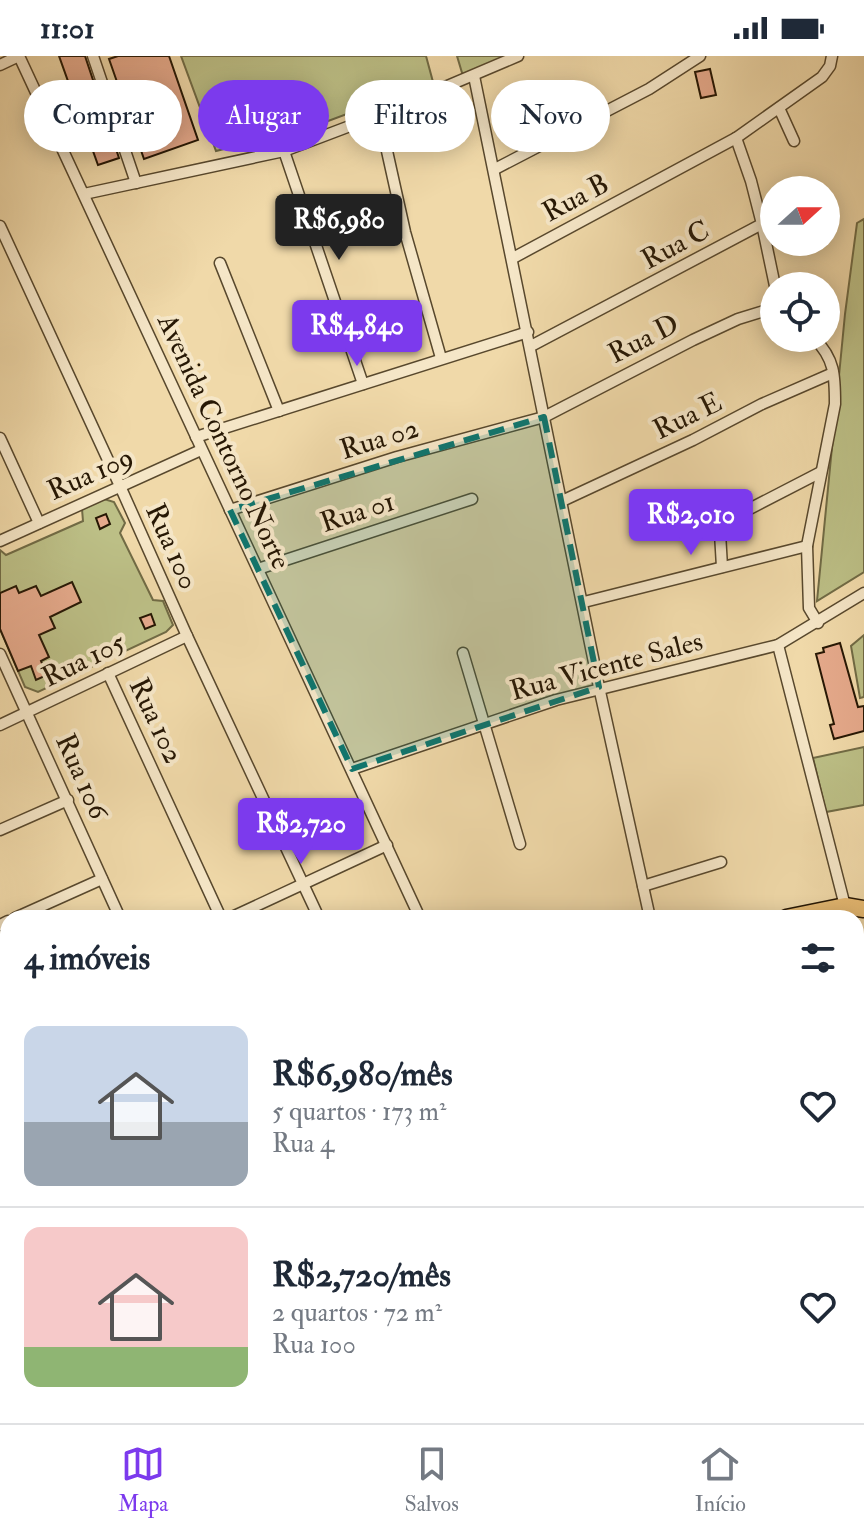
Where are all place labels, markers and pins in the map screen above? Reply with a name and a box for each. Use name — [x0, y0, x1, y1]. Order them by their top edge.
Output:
pin: R$6,980 — [265, 194, 413, 262]
pin: R$4,840 — [283, 300, 431, 368]
pin: R$2,010 — [617, 489, 765, 557]
pin: R$2,720 — [227, 798, 375, 866]

